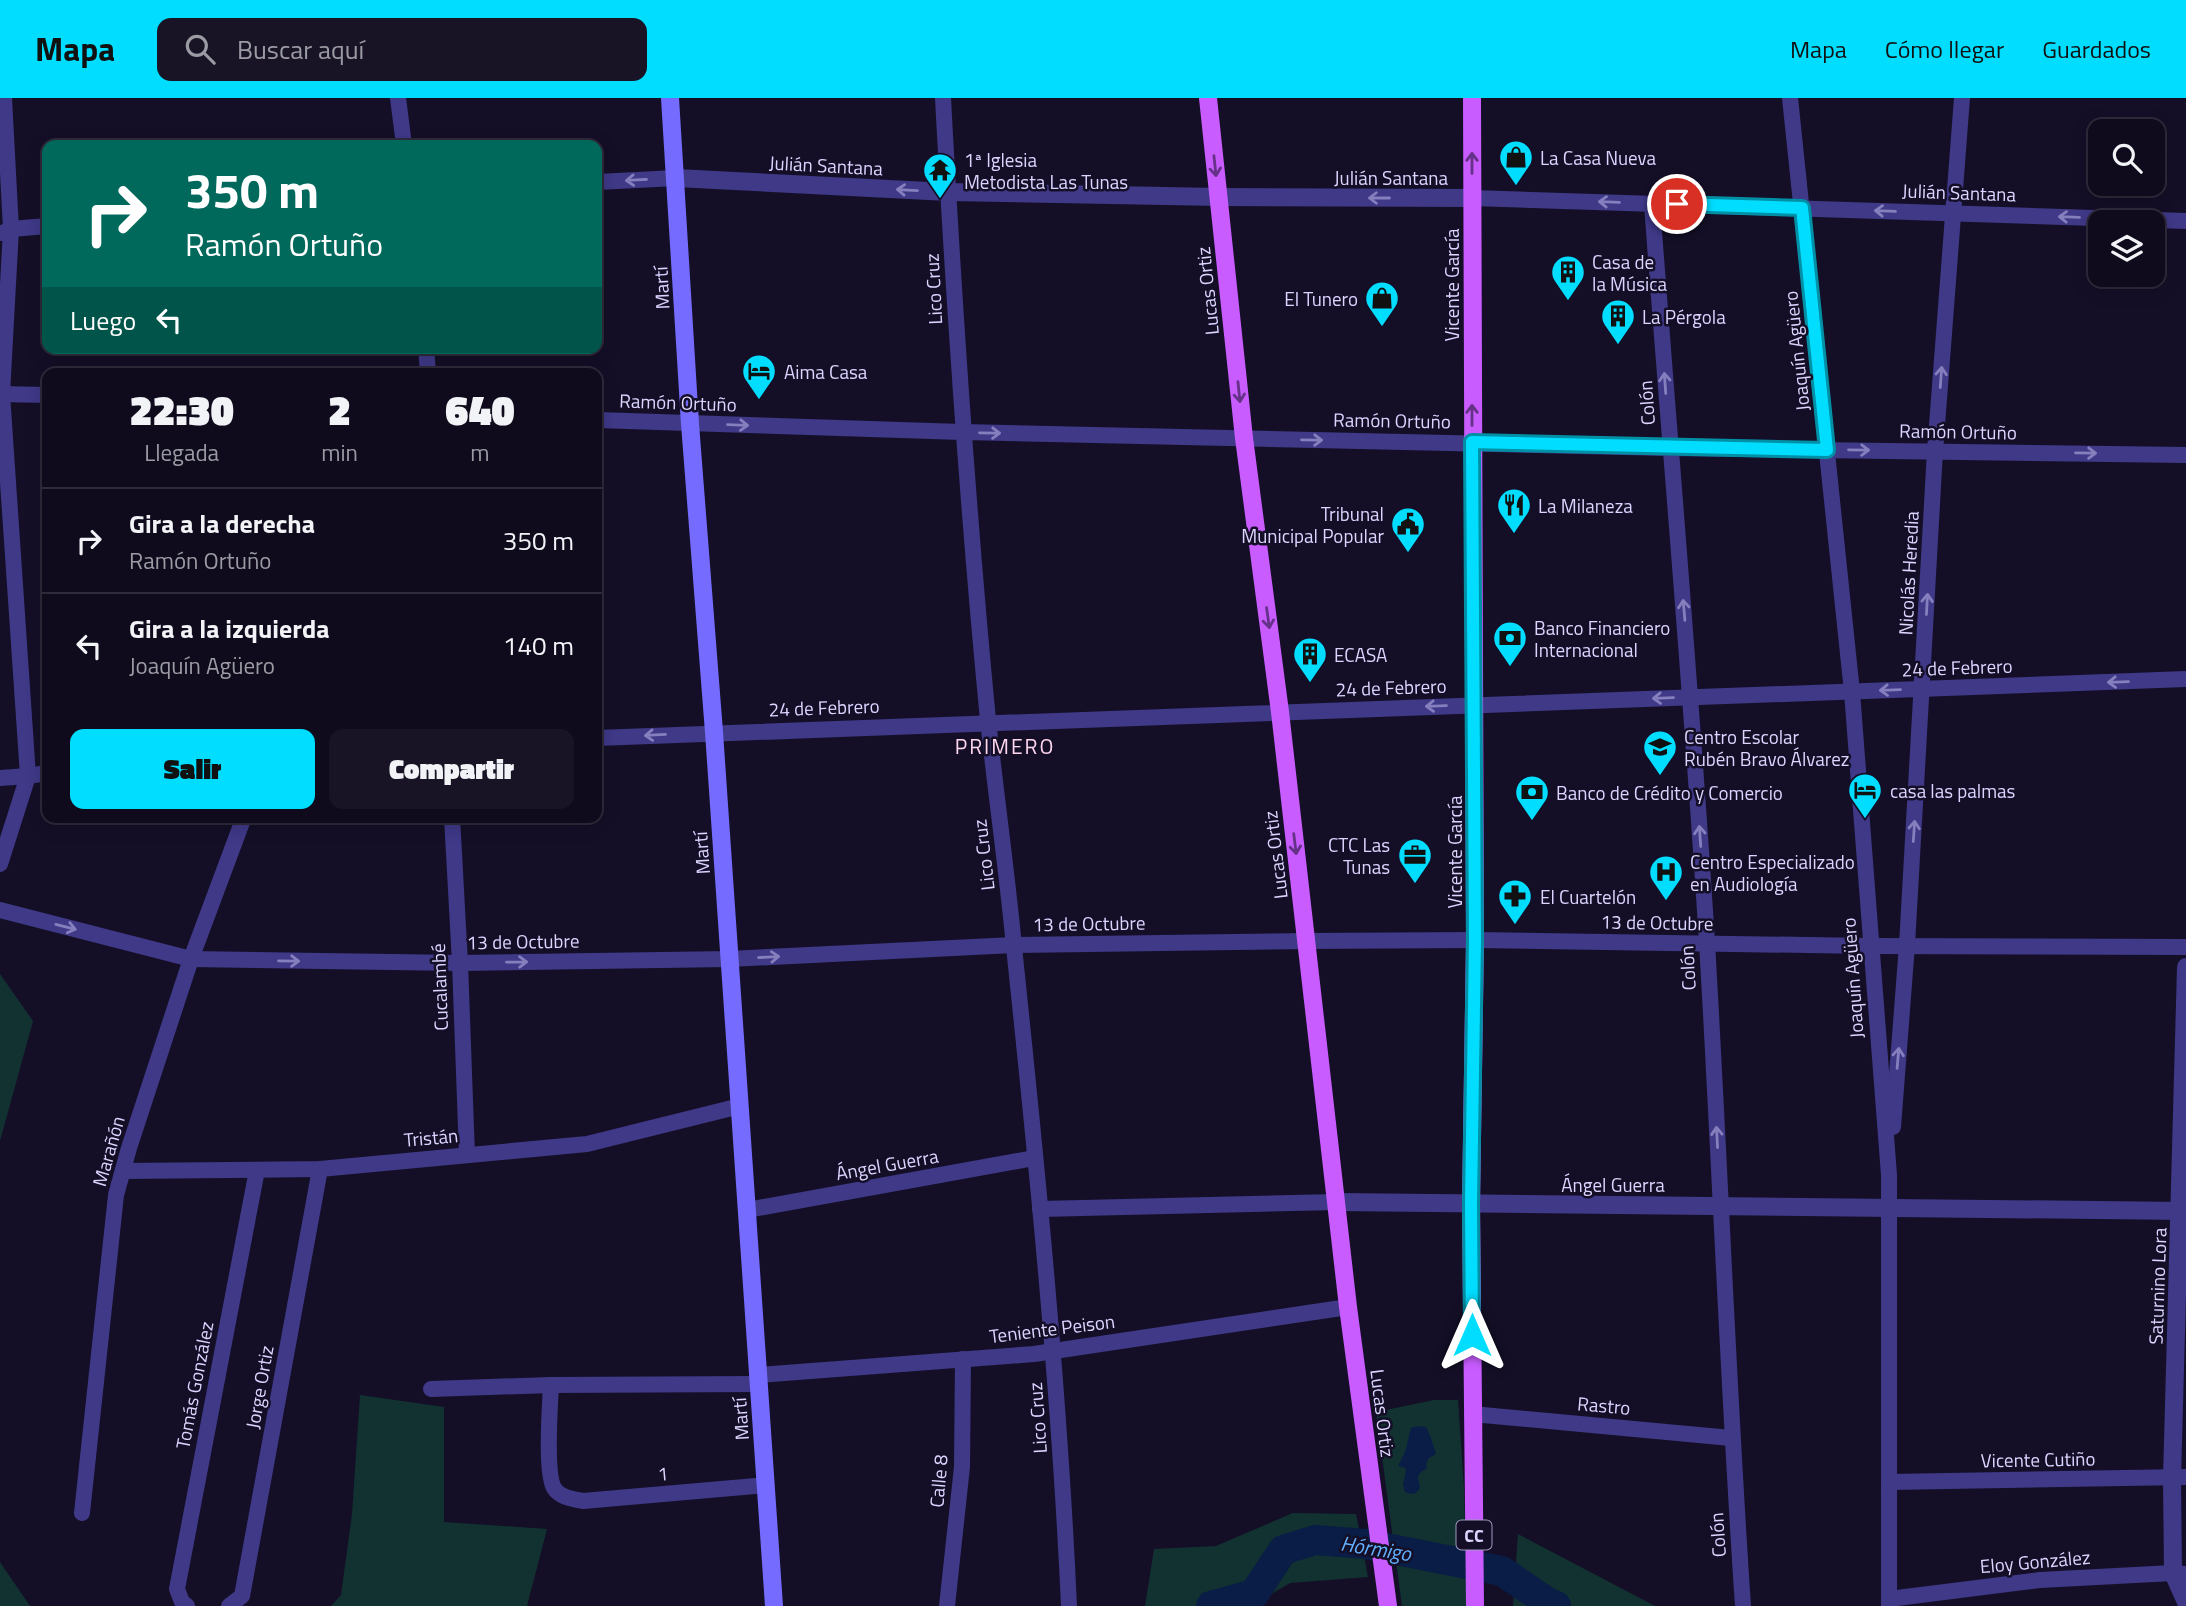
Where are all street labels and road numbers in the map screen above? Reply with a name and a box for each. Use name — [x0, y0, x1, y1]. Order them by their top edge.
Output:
street label: Julián Santana — [768, 148, 884, 182]
street label: Julián Santana — [1334, 163, 1448, 192]
street label: Julián Santana — [1902, 176, 2017, 208]
street label: Vicente García — [1437, 228, 1466, 342]
street label: Lucas Ortiz — [1188, 245, 1226, 337]
street label: Lico Cruz — [917, 253, 949, 325]
street label: Martí — [645, 264, 677, 310]
street label: Joaquín Agüero — [1775, 290, 1817, 412]
street label: Colón — [1630, 380, 1662, 426]
street label: Ramón Ortuño — [619, 385, 737, 419]
street label: Ramón Ortuño — [1333, 404, 1451, 436]
street label: Ramón Ortuño — [1899, 415, 2017, 447]
street label: Nicolás Heredia — [1890, 510, 1926, 636]
street label: 24 de Febrero — [1901, 651, 2013, 683]
street label: 24 de Febrero — [1335, 671, 1447, 703]
street label: 24 de Febrero — [768, 691, 880, 723]
street label: Vicente García — [1440, 795, 1469, 909]
street label: Lucas Ortiz — [1255, 809, 1295, 901]
street label: Lico Cruz — [964, 818, 1002, 892]
street label: Martí — [685, 829, 717, 875]
street label: 13 de Octubre — [1600, 907, 1714, 937]
street label: 13 de Octubre — [1032, 908, 1146, 938]
street label: Joaquín Agüero — [1833, 917, 1871, 1039]
street label: 13 de Octubre — [466, 926, 580, 956]
street label: Cucalambé — [423, 943, 455, 1031]
street label: Colón — [1671, 945, 1703, 991]
street label: Marañón — [84, 1112, 132, 1190]
street label: Tristán — [403, 1120, 459, 1154]
street label: Ángel Guerra — [834, 1141, 941, 1187]
street label: Ángel Guerra — [1561, 1170, 1665, 1199]
street label: Saturnino Lora — [2140, 1227, 2174, 1345]
street label: Teniente Peison — [987, 1306, 1117, 1350]
street label: Tomás González — [167, 1319, 221, 1451]
street label: Jorge Ortiz — [237, 1343, 281, 1431]
street label: Lucas Ortiz — [1363, 1367, 1403, 1459]
street label: Lico Cruz — [1020, 1381, 1054, 1455]
street label: Rastro — [1576, 1388, 1632, 1422]
street label: Martí — [724, 1395, 756, 1441]
street label: Vicente Cutiño — [1980, 1443, 2096, 1475]
street label: Calle 8 — [921, 1453, 955, 1509]
street label: 1 — [656, 1458, 670, 1488]
street label: Colón — [1701, 1512, 1733, 1558]
road number: CC — [1456, 1520, 1492, 1550]
street label: Eloy González — [1979, 1542, 2091, 1580]

